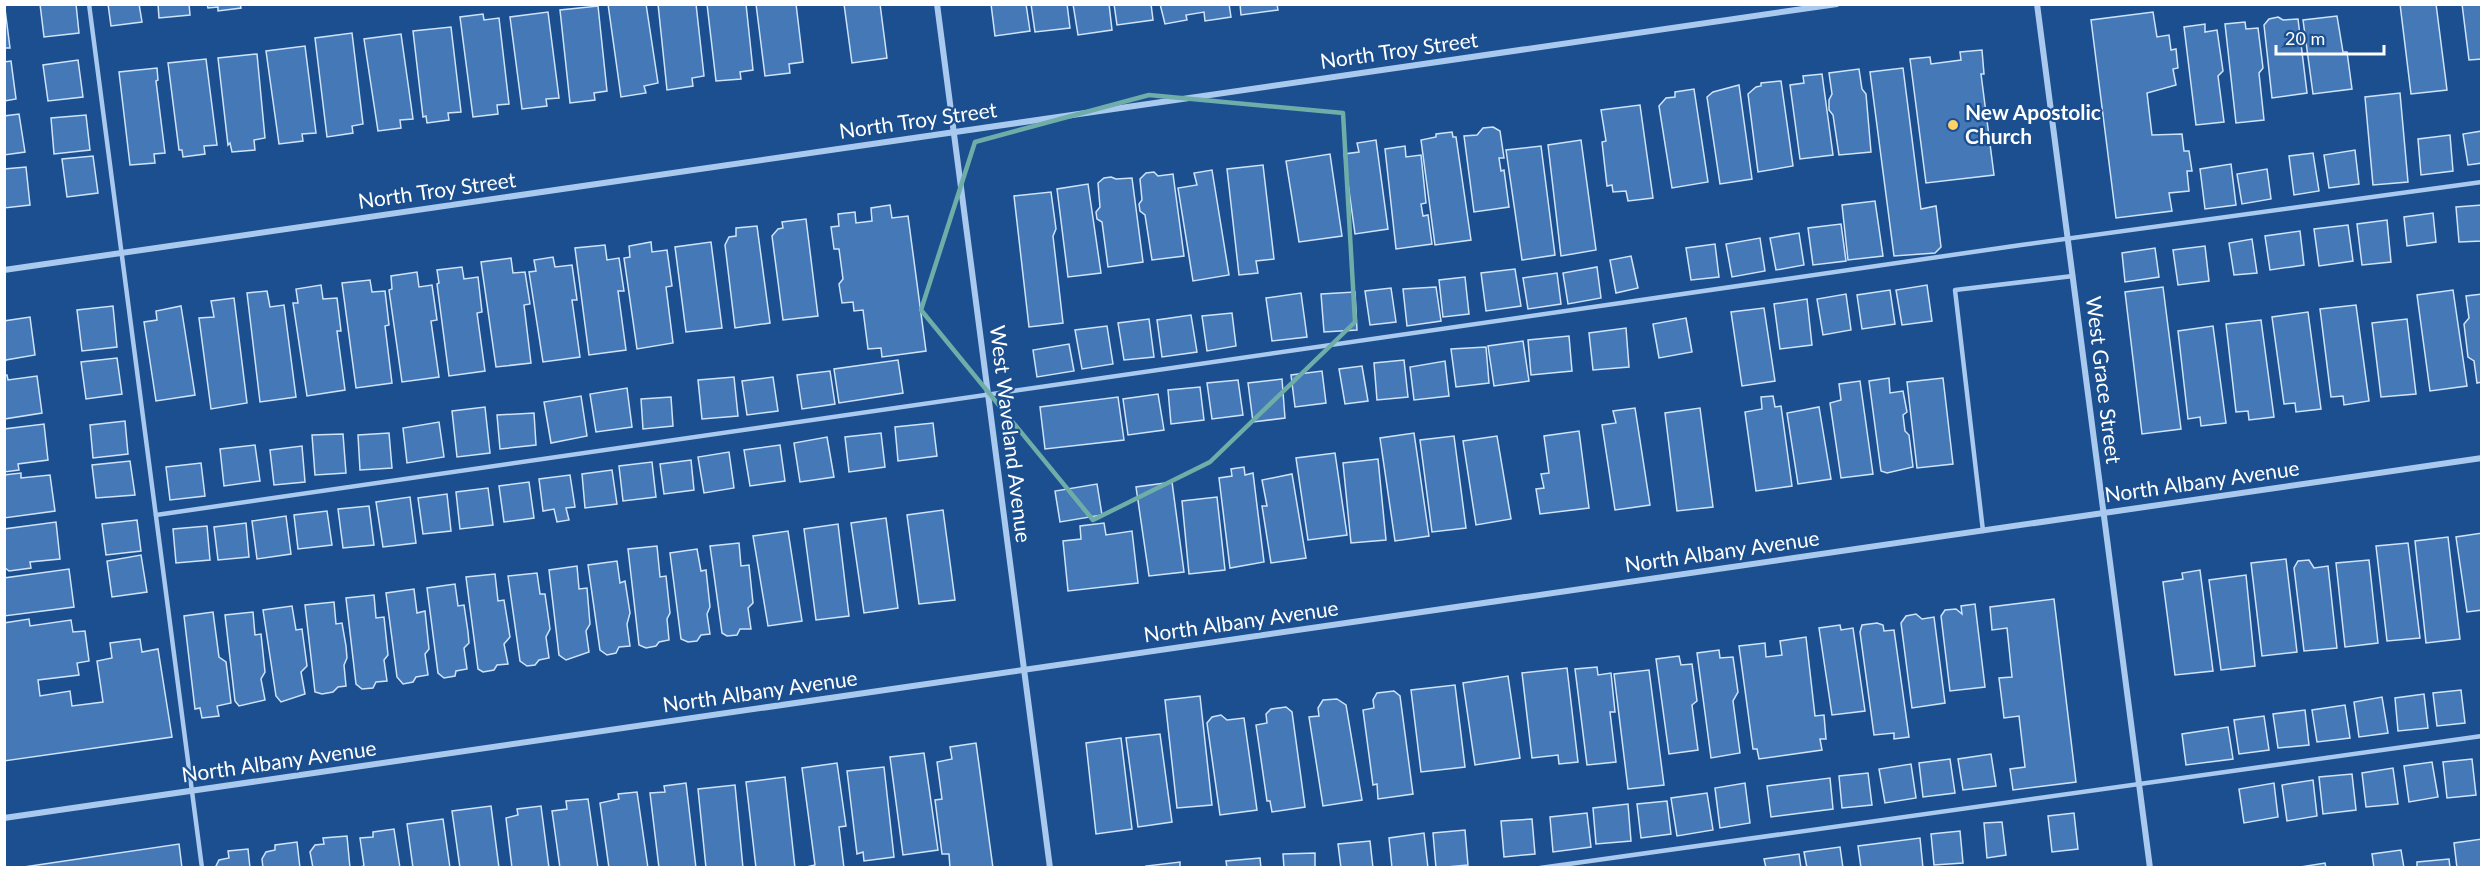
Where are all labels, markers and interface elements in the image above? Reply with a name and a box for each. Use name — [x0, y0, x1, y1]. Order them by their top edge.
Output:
scale bar — [2276, 18, 2384, 56]
street label: North Troy Street — [1318, 26, 1480, 73]
text: 20 m — [2285, 27, 2325, 49]
street label: North Troy Street — [837, 96, 999, 143]
place label: New Apostolic Church — [1965, 99, 2101, 148]
marker: New Apostolic Church — [1946, 118, 1960, 132]
street label: North Troy Street — [356, 166, 518, 213]
street label: West Grace Street — [2082, 295, 2127, 465]
street label: West Waveland Avenue — [986, 324, 1037, 544]
street label: North Albany Avenue — [2103, 454, 2301, 507]
street label: North Albany Avenue — [1623, 524, 1821, 577]
street label: North Albany Avenue — [1142, 594, 1340, 647]
street label: North Albany Avenue — [661, 664, 859, 717]
street label: North Albany Avenue — [180, 734, 378, 787]

